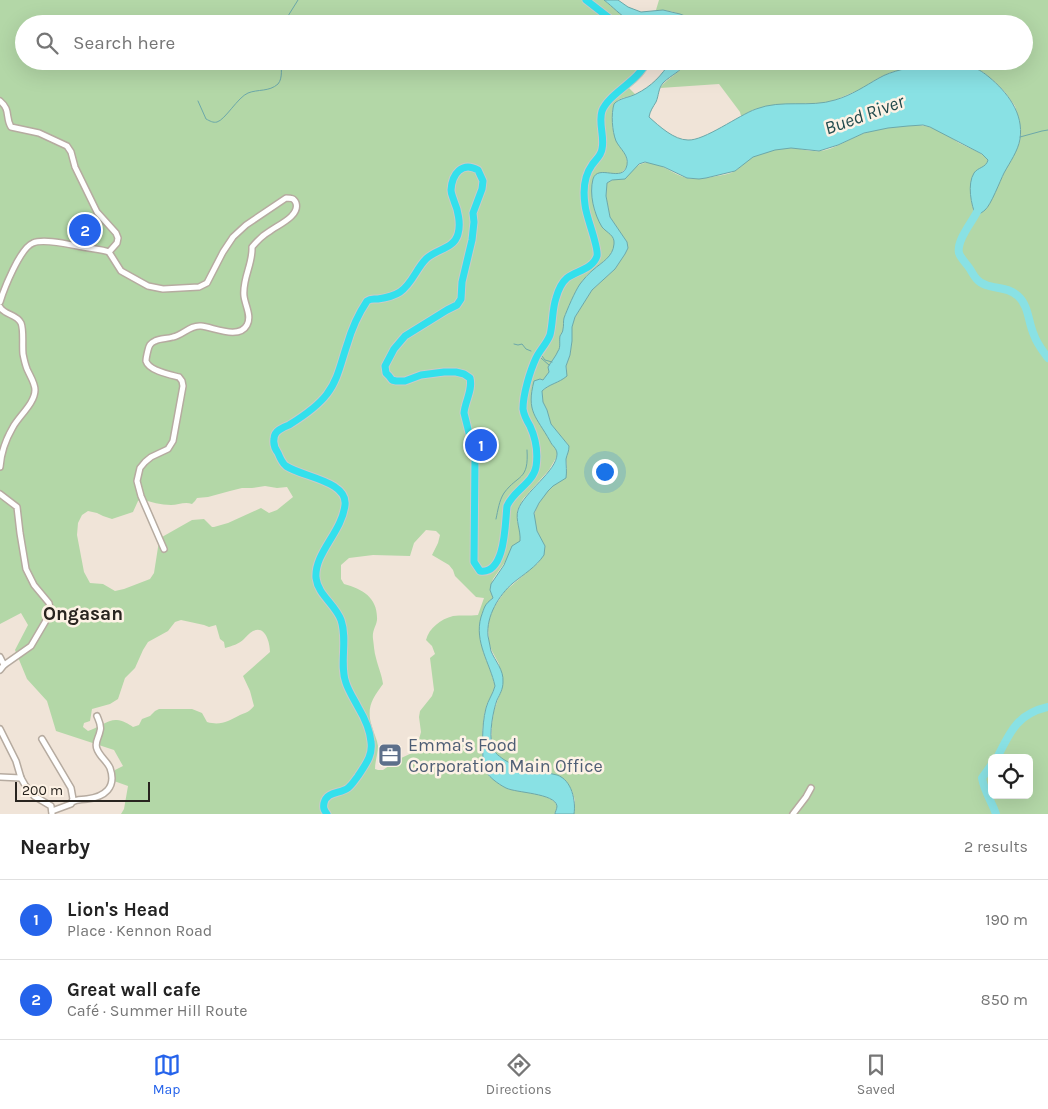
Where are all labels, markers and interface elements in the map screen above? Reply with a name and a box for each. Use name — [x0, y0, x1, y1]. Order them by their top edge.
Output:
search box — [15, 15, 1033, 70]
icon: search — [33, 29, 61, 57]
text: Search here — [73, 32, 175, 54]
water label: Bued River — [821, 90, 909, 140]
pin: 2 — [69, 211, 101, 249]
pin: 1 — [465, 426, 497, 464]
your location — [592, 459, 618, 485]
district label: Ongasan — [43, 603, 123, 625]
place label: Emma's Food Corporation Main Office — [408, 734, 603, 777]
office icon: Emma's Food Corporation Main Office — [377, 742, 403, 768]
map controls — [988, 754, 1033, 799]
button: locate — [988, 754, 1033, 799]
scale bar — [15, 779, 150, 802]
text: 200 m — [22, 782, 63, 799]
text: Nearby — [20, 835, 90, 859]
text: 2 results — [964, 837, 1028, 856]
text: Lion's Head — [67, 899, 170, 921]
text: 1 — [33, 910, 39, 929]
text: 190 m — [985, 910, 1028, 929]
text: Place · Kennon Road — [67, 921, 212, 940]
text: Great wall cafe — [67, 979, 201, 1001]
text: 2 — [31, 990, 41, 1009]
text: 850 m — [981, 990, 1028, 1009]
text: Café · Summer Hill Route — [67, 1001, 248, 1020]
tab: Map — [153, 1051, 181, 1098]
tab: Directions — [486, 1051, 552, 1098]
tab: Saved — [857, 1051, 895, 1098]

